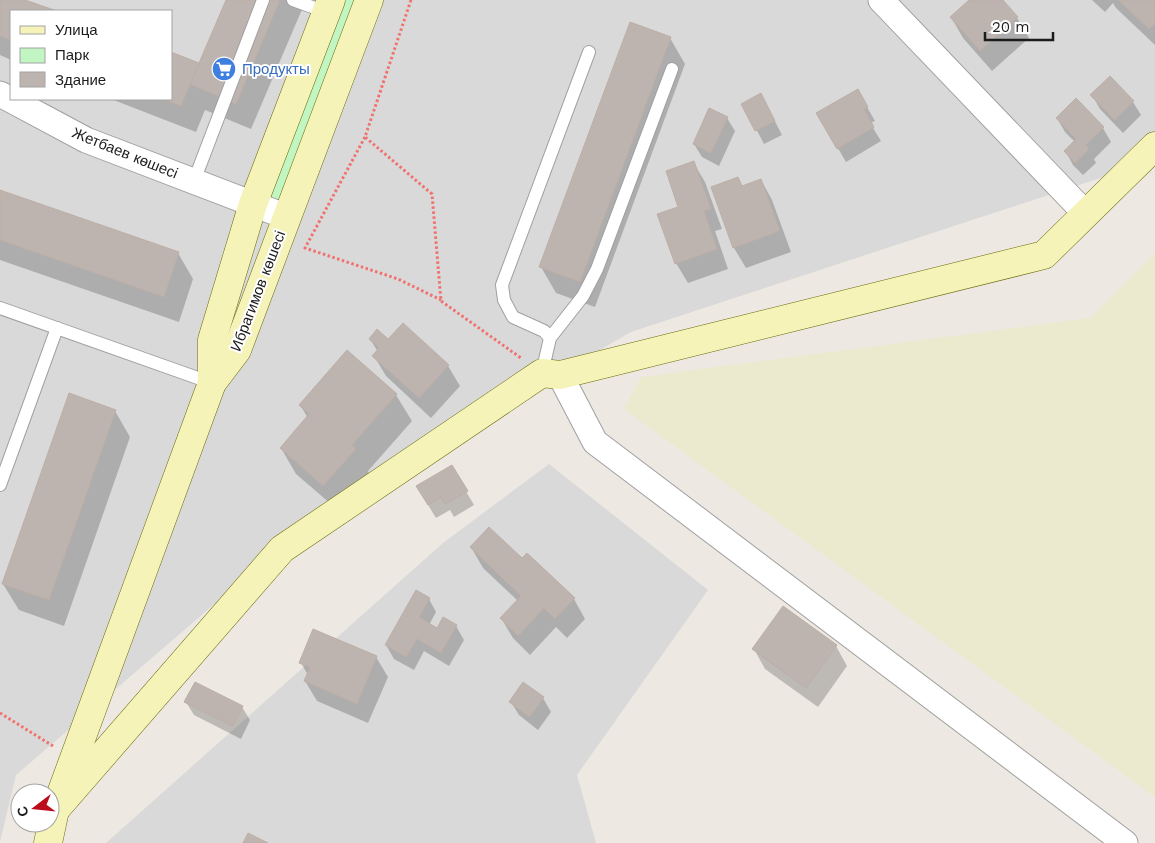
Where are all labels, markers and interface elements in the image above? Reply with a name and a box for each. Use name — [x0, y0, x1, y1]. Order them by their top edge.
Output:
legend — [10, 10, 172, 100]
scale bar — [985, 10, 1052, 42]
text: 20 m — [992, 18, 1030, 36]
text: Улица — [55, 21, 98, 39]
text: Парк — [55, 46, 89, 64]
supermarket icon: Продукты — [211, 56, 237, 82]
place label: Продукты — [242, 60, 310, 78]
text: Здание — [55, 71, 106, 89]
street label: Жетбаев көшесі — [69, 124, 181, 182]
street label: Ибрагимов көшесі — [227, 228, 289, 354]
north arrow — [10, 783, 60, 833]
text: С — [13, 805, 32, 819]

